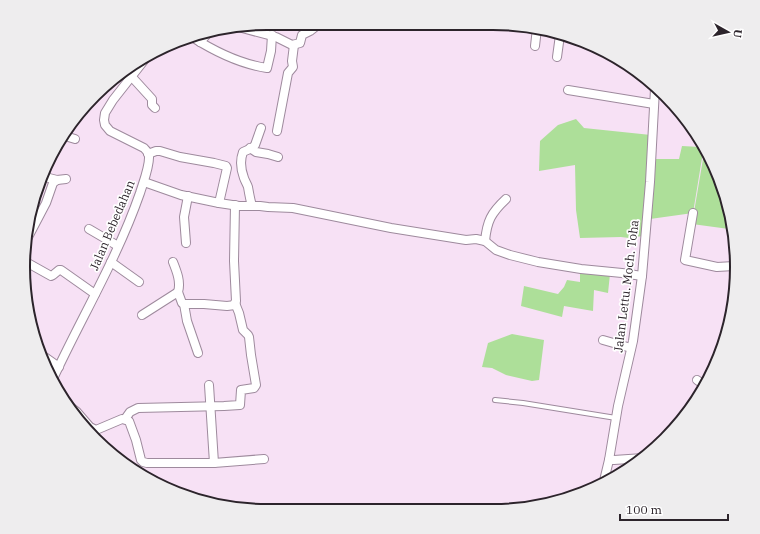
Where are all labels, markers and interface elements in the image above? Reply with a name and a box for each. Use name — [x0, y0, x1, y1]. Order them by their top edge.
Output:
north arrow — [708, 12, 748, 52]
text: U — [730, 28, 745, 39]
street label: Jalan Bebedahan — [86, 177, 138, 272]
street label: Jalan Lettu. Moch. Toha — [610, 219, 642, 353]
scale bar — [620, 496, 728, 522]
text: 100 m — [626, 502, 662, 517]

